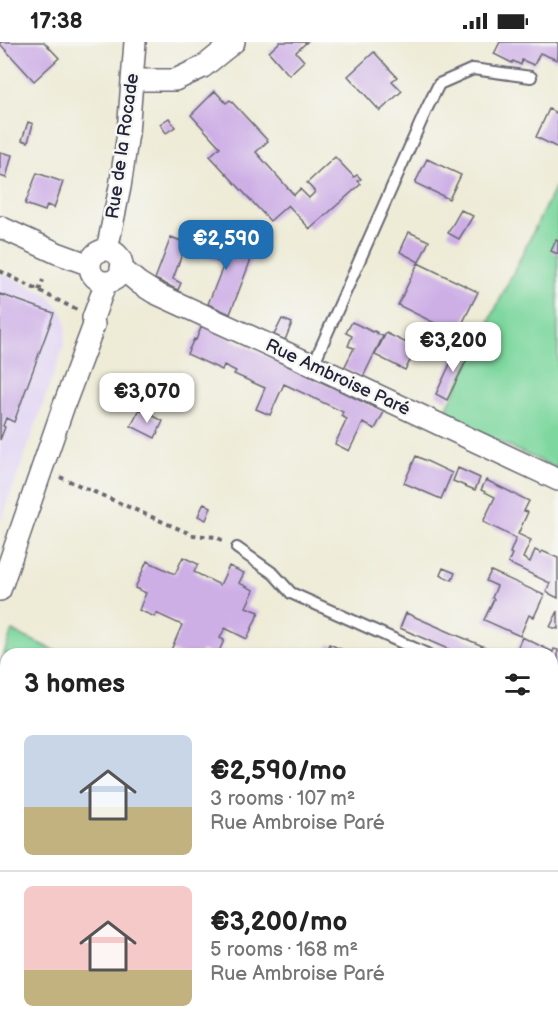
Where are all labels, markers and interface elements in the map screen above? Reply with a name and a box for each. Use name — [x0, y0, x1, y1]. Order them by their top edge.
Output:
text: 17:38 — [30, 8, 83, 35]
street label: Rue de la Rocade — [102, 72, 143, 220]
pin: €2,590 — [177, 220, 275, 271]
text: €2,590 — [192, 227, 260, 251]
pin: €3,200 — [404, 322, 502, 373]
text: €3,200 — [419, 329, 487, 353]
street label: Rue Ambroise Paré — [262, 335, 414, 420]
pin: €3,070 — [98, 373, 196, 424]
text: €3,070 — [113, 380, 181, 404]
icon: filters — [501, 668, 534, 701]
text: 3 homes — [24, 669, 125, 700]
text: €2,590/mo — [210, 756, 347, 787]
icon: home — [72, 759, 144, 831]
text: 3 rooms · 107 m² — [210, 787, 355, 811]
text: Rue Ambroise Paré — [210, 811, 385, 835]
text: €3,200/mo — [210, 907, 347, 938]
icon: home — [72, 910, 144, 982]
text: 5 rooms · 168 m² — [210, 938, 358, 962]
text: Rue Ambroise Paré — [210, 962, 385, 986]

